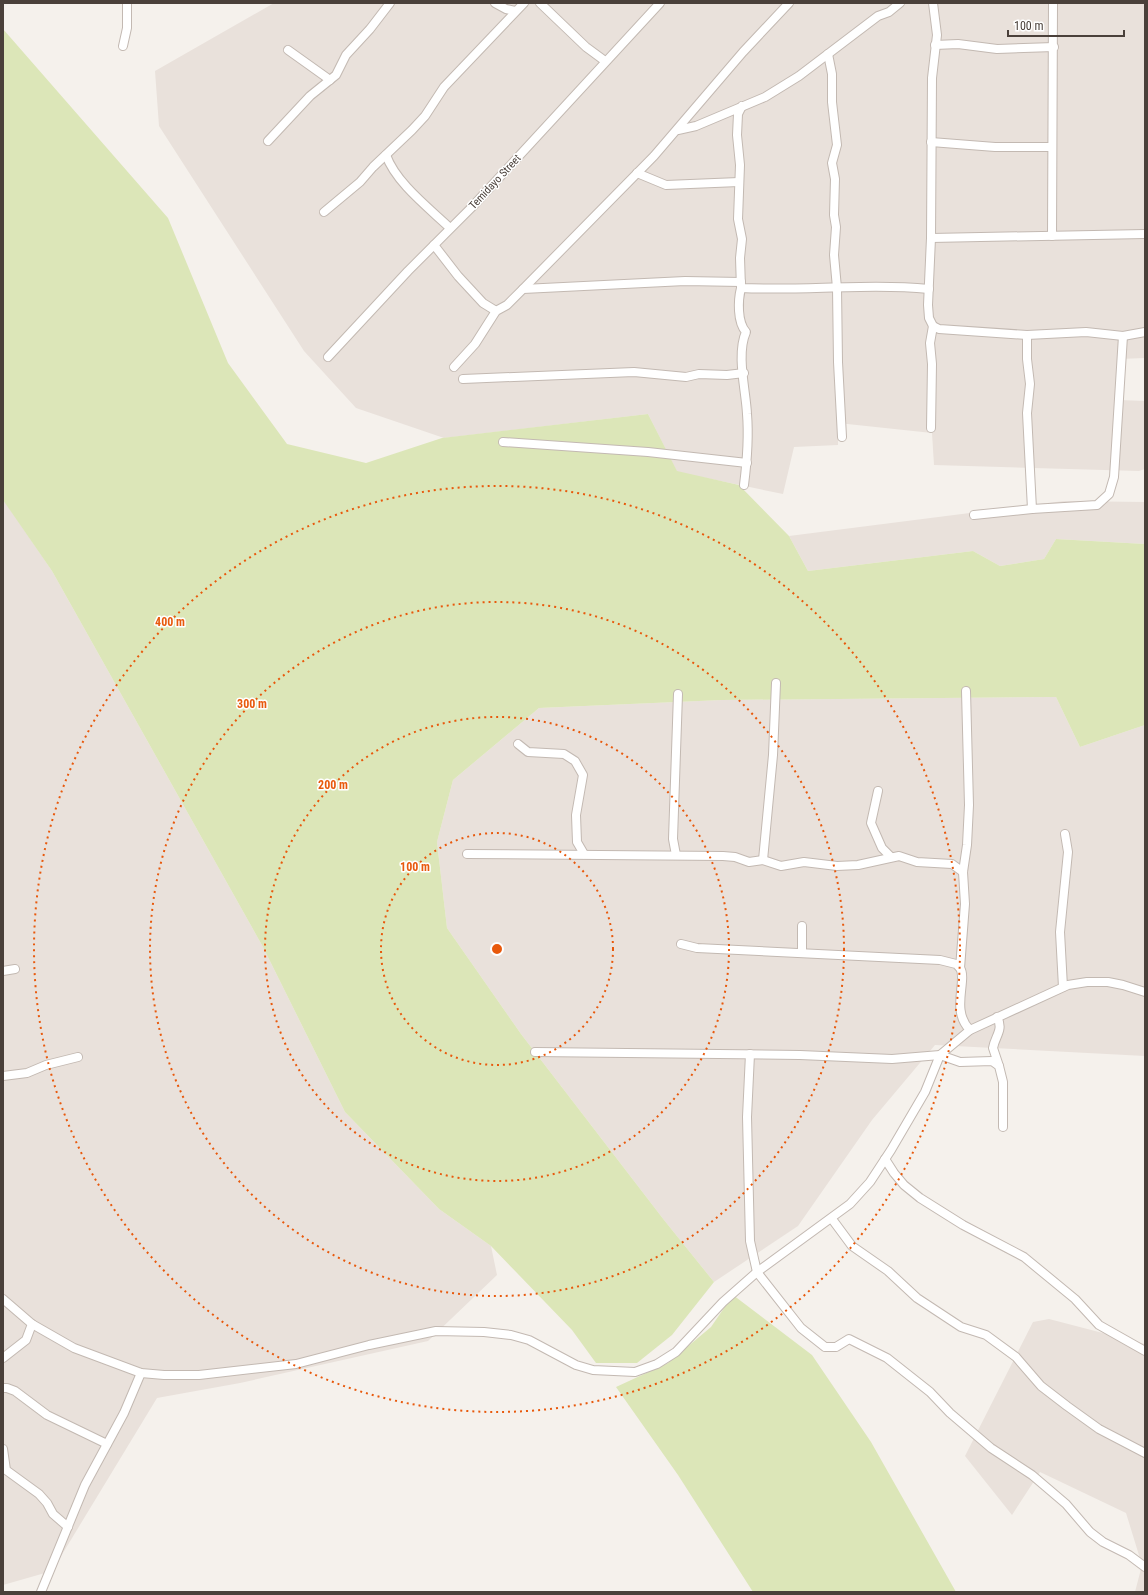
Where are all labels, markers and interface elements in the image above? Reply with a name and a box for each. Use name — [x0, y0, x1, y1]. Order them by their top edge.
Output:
scale bar — [1008, 12, 1124, 38]
text: 100 m — [1014, 19, 1044, 33]
street label: Temidayo Street — [466, 152, 524, 212]
text: 400 m — [155, 615, 185, 629]
text: 300 m — [237, 697, 267, 711]
text: 200 m — [318, 778, 348, 792]
text: 100 m — [400, 860, 430, 874]
centre of rings — [490, 942, 504, 956]

